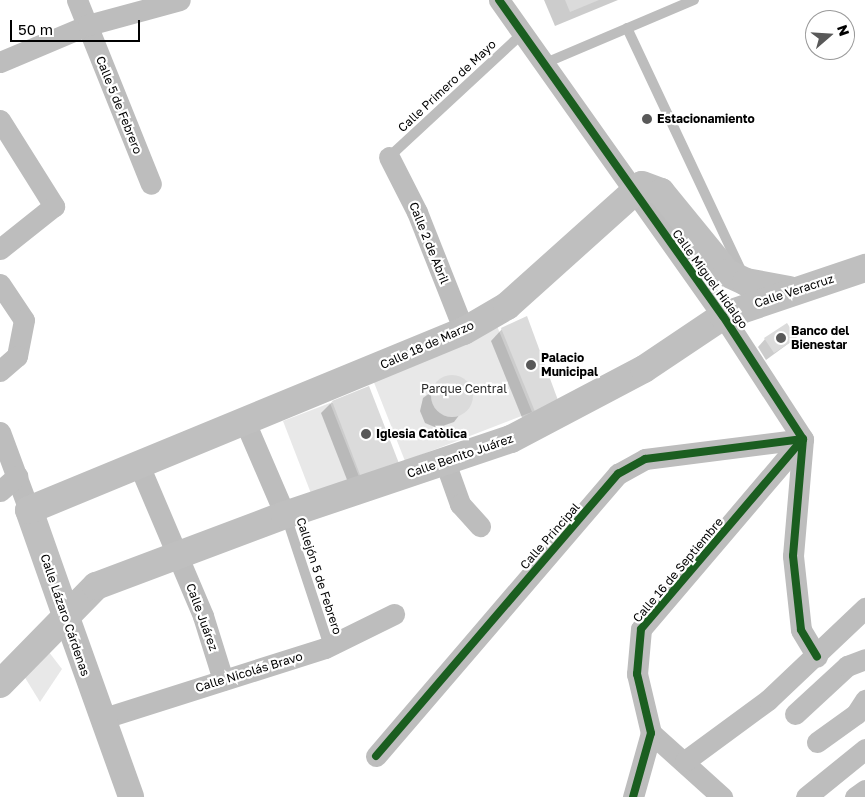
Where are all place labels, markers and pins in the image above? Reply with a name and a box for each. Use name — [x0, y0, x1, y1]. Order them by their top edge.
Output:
place label: Estacionamiento — [657, 112, 755, 126]
marker: Estacionamiento — [641, 113, 653, 125]
place label: Banco del Bienestar — [791, 324, 849, 352]
marker: Banco del Bienestar — [775, 332, 787, 344]
place label: Palacio Municipal — [541, 351, 598, 379]
marker: Palacio Municipal — [525, 359, 537, 371]
place label: Iglesia Catòlica — [376, 427, 467, 441]
marker: Iglesia Catòlica — [360, 428, 372, 440]

